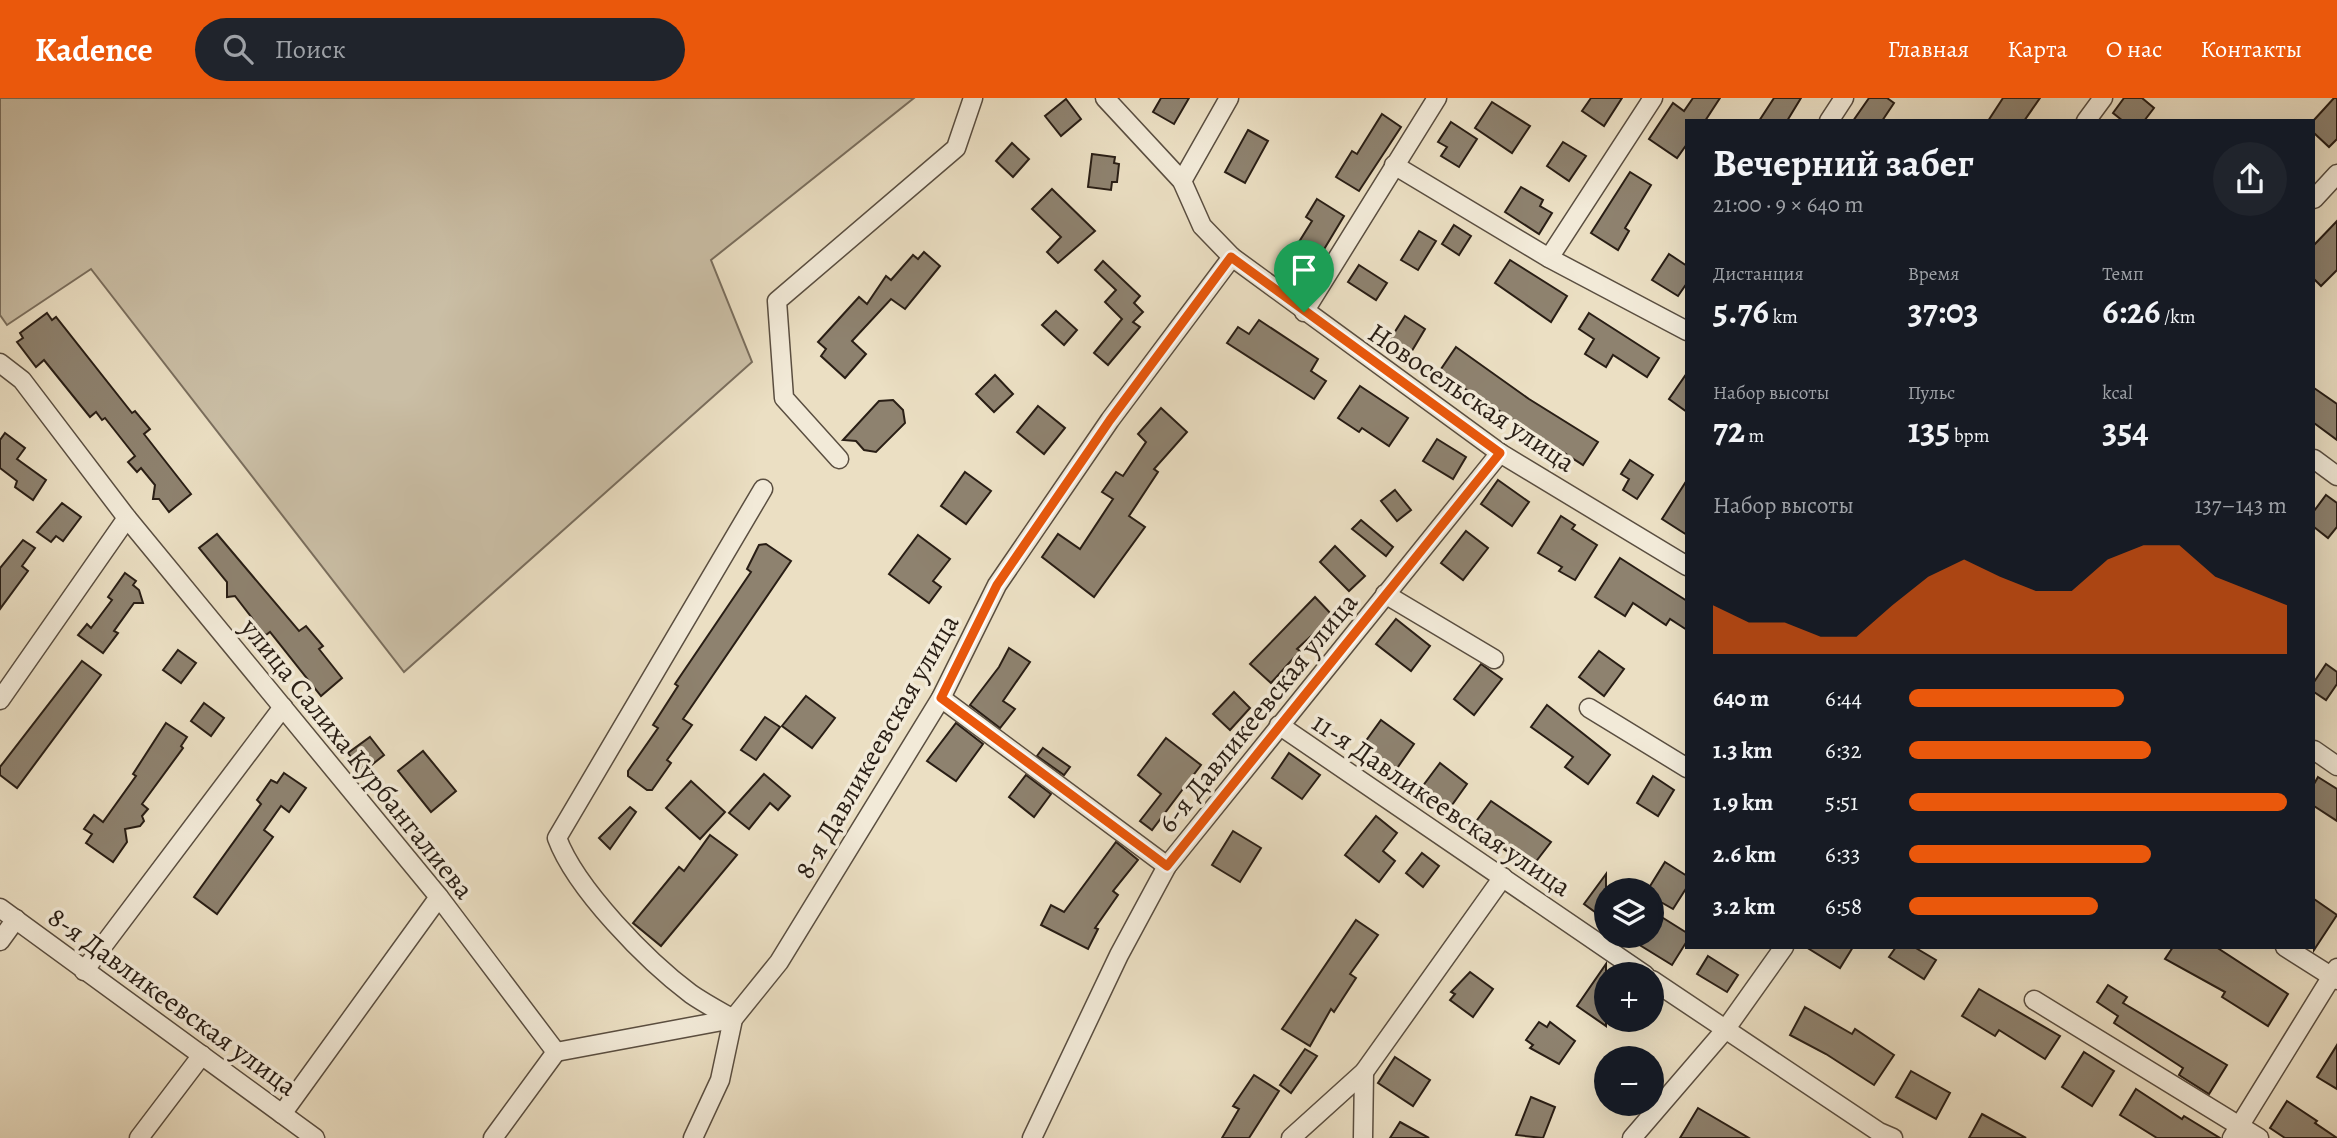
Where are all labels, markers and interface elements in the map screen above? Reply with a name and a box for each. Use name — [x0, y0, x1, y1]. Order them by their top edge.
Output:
search box — [195, 18, 685, 81]
text: Kadence — [35, 27, 153, 72]
icon: search — [219, 30, 257, 68]
text: Поиск — [275, 32, 346, 67]
text: Главная — [1888, 33, 1969, 65]
text: Карта — [2007, 33, 2068, 65]
text: О нас — [2106, 33, 2162, 65]
text: Контакты — [2200, 33, 2302, 65]
text: Вечерний забег — [1713, 137, 1974, 189]
button: share — [2213, 142, 2287, 216]
text: 21:00 · 9 × 640 m — [1713, 189, 1864, 220]
pin — [1274, 240, 1334, 312]
icon: arrive — [1285, 251, 1323, 289]
text: Дистанция — [1713, 261, 1804, 287]
text: Время — [1908, 261, 1959, 287]
text: Темп — [2102, 261, 2144, 287]
text: 5.76 — [1713, 287, 1769, 335]
text: 37:03 — [1908, 287, 1979, 335]
text: 6:26 — [2102, 287, 2160, 335]
text: km — [1769, 304, 1798, 330]
text: /km — [2160, 304, 2196, 330]
street label: Новосельская улица — [1360, 314, 1583, 481]
text: Набор высоты — [1713, 380, 1829, 406]
text: Пульс — [1908, 380, 1955, 406]
text: kcal — [2102, 380, 2133, 406]
text: 72 — [1713, 406, 1745, 454]
text: 135 — [1908, 406, 1950, 454]
text: 354 — [2102, 406, 2149, 454]
text: m — [1745, 423, 1764, 449]
text: bpm — [1950, 423, 1989, 449]
text: Набор высоты — [1713, 490, 1854, 521]
text: 137–143 m — [2194, 490, 2287, 521]
street label: 6-я Давликеевская улица — [1149, 584, 1367, 841]
street label: 8-я Давликеевская улица — [786, 607, 968, 886]
street label: улица Салиха Курбангалиева — [231, 609, 483, 907]
text: 640 m — [1713, 683, 1769, 714]
text: 6:44 — [1825, 683, 1862, 714]
street label: 11-я Давликеевская улица — [1304, 704, 1579, 906]
text: 1.3 km — [1713, 735, 1773, 766]
text: 6:32 — [1825, 735, 1862, 766]
text: 1.9 km — [1713, 787, 1773, 818]
text: 5:51 — [1825, 787, 1858, 818]
text: 2.6 km — [1713, 839, 1776, 870]
text: 6:33 — [1825, 839, 1860, 870]
map controls — [1594, 878, 1664, 1116]
button: layers — [1594, 878, 1664, 948]
text: 3.2 km — [1713, 891, 1776, 922]
text: 6:58 — [1825, 891, 1862, 922]
street label: 8-я Давликеевская улица — [40, 898, 305, 1105]
button: + — [1594, 962, 1664, 1032]
button: − — [1594, 1046, 1664, 1116]

